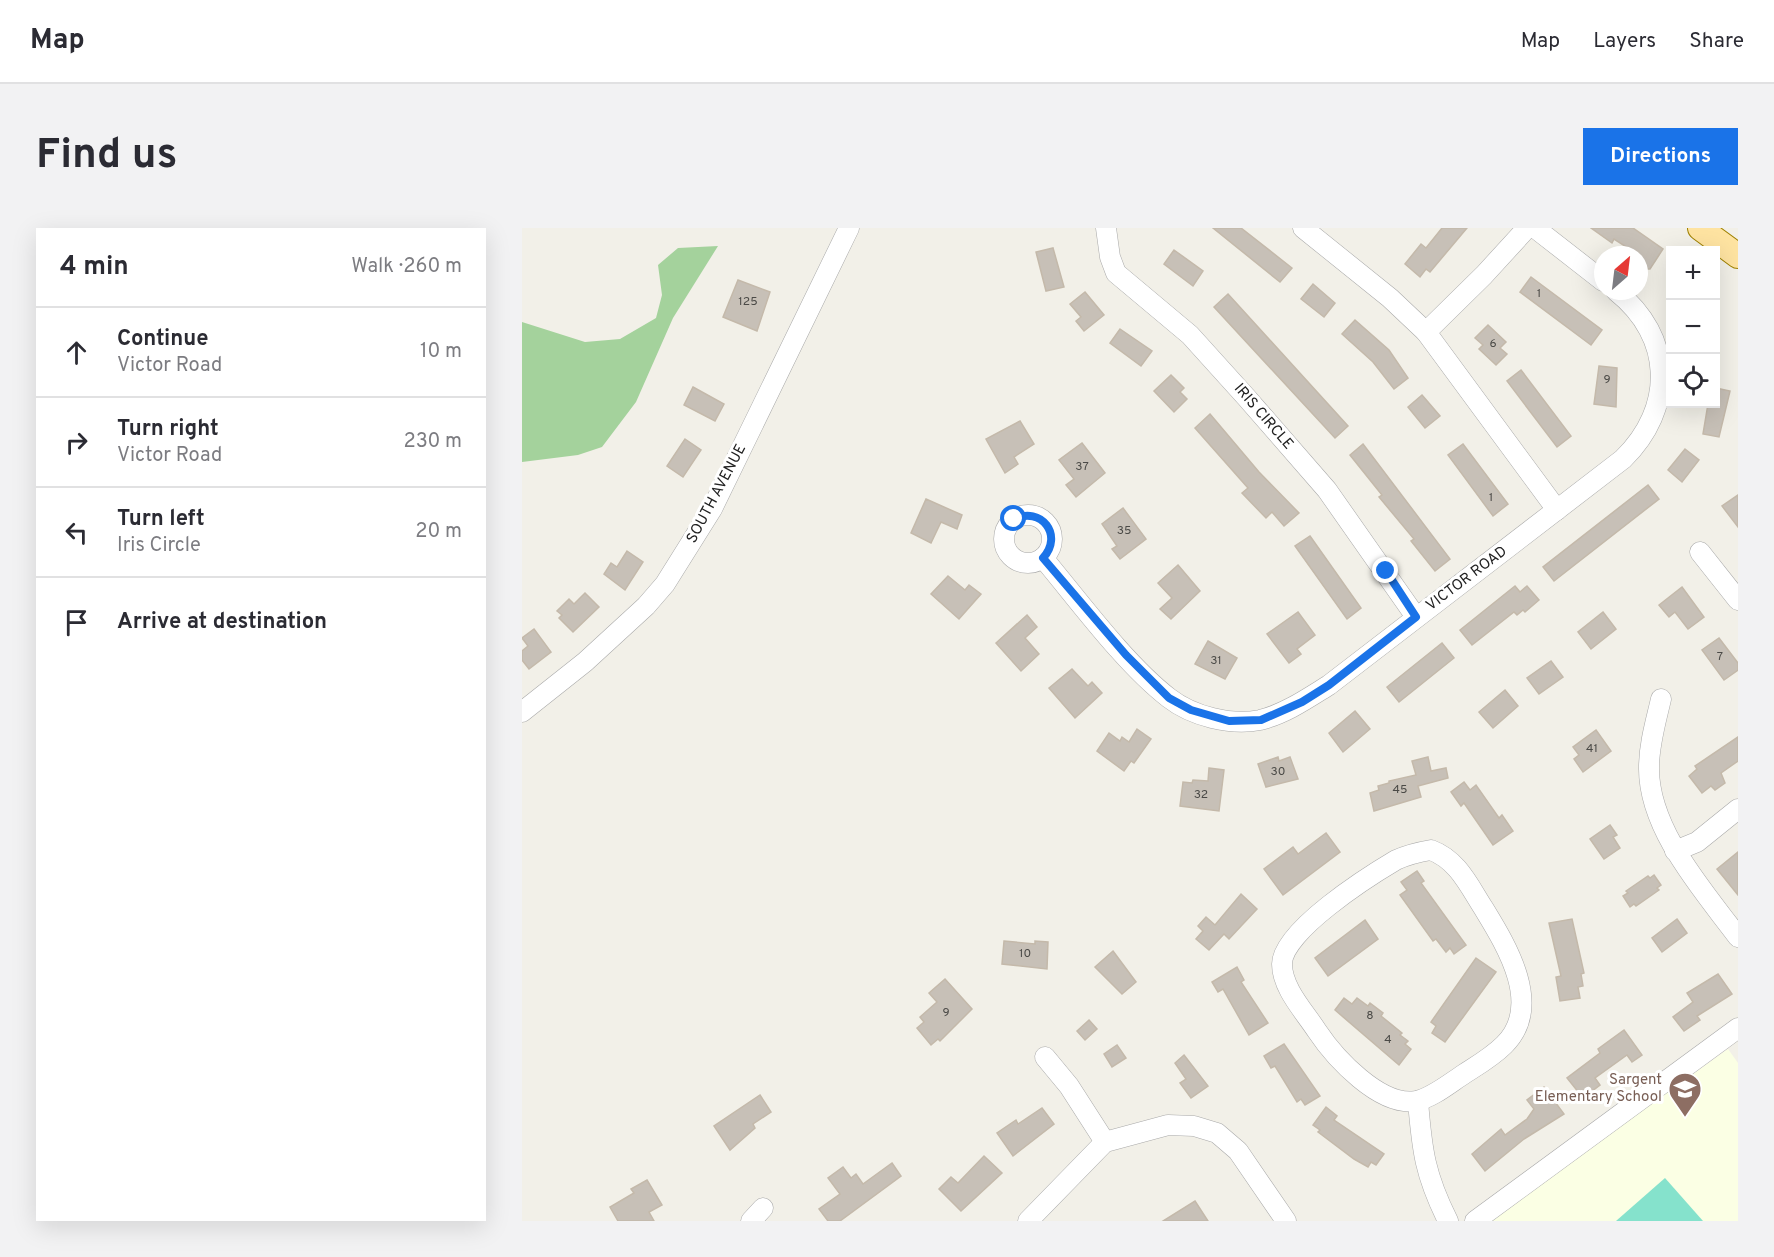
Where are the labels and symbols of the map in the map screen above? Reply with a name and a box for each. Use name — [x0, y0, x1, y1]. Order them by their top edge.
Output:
north arrow — [1594, 246, 1648, 300]
house number: 1 — [1537, 286, 1541, 302]
house number: 125 — [738, 294, 758, 310]
house number: 6 — [1489, 336, 1497, 352]
house number: 9 — [1603, 372, 1611, 388]
street label: IRIS CIRCLE — [1229, 380, 1297, 454]
street label: SOUTH AVENUE — [683, 441, 751, 547]
house number: 37 — [1075, 459, 1089, 475]
house number: 1 — [1489, 490, 1493, 506]
route start — [1000, 505, 1026, 531]
house number: 35 — [1117, 523, 1131, 539]
street label: VICTOR ROAD — [1423, 542, 1511, 616]
route end — [1372, 557, 1398, 583]
house number: 7 — [1717, 649, 1723, 665]
house number: 31 — [1210, 653, 1222, 669]
house number: 41 — [1586, 741, 1598, 757]
house number: 30 — [1271, 764, 1285, 780]
house number: 45 — [1393, 782, 1407, 798]
house number: 32 — [1194, 787, 1208, 803]
house number: 10 — [1019, 946, 1031, 962]
house number: 9 — [942, 1005, 950, 1021]
house number: 8 — [1366, 1008, 1374, 1024]
house number: 4 — [1384, 1032, 1392, 1048]
place label: Sargent Elementary School — [1535, 1071, 1662, 1107]
school or university icon: Sargent Elementary School — [1667, 1071, 1703, 1118]

